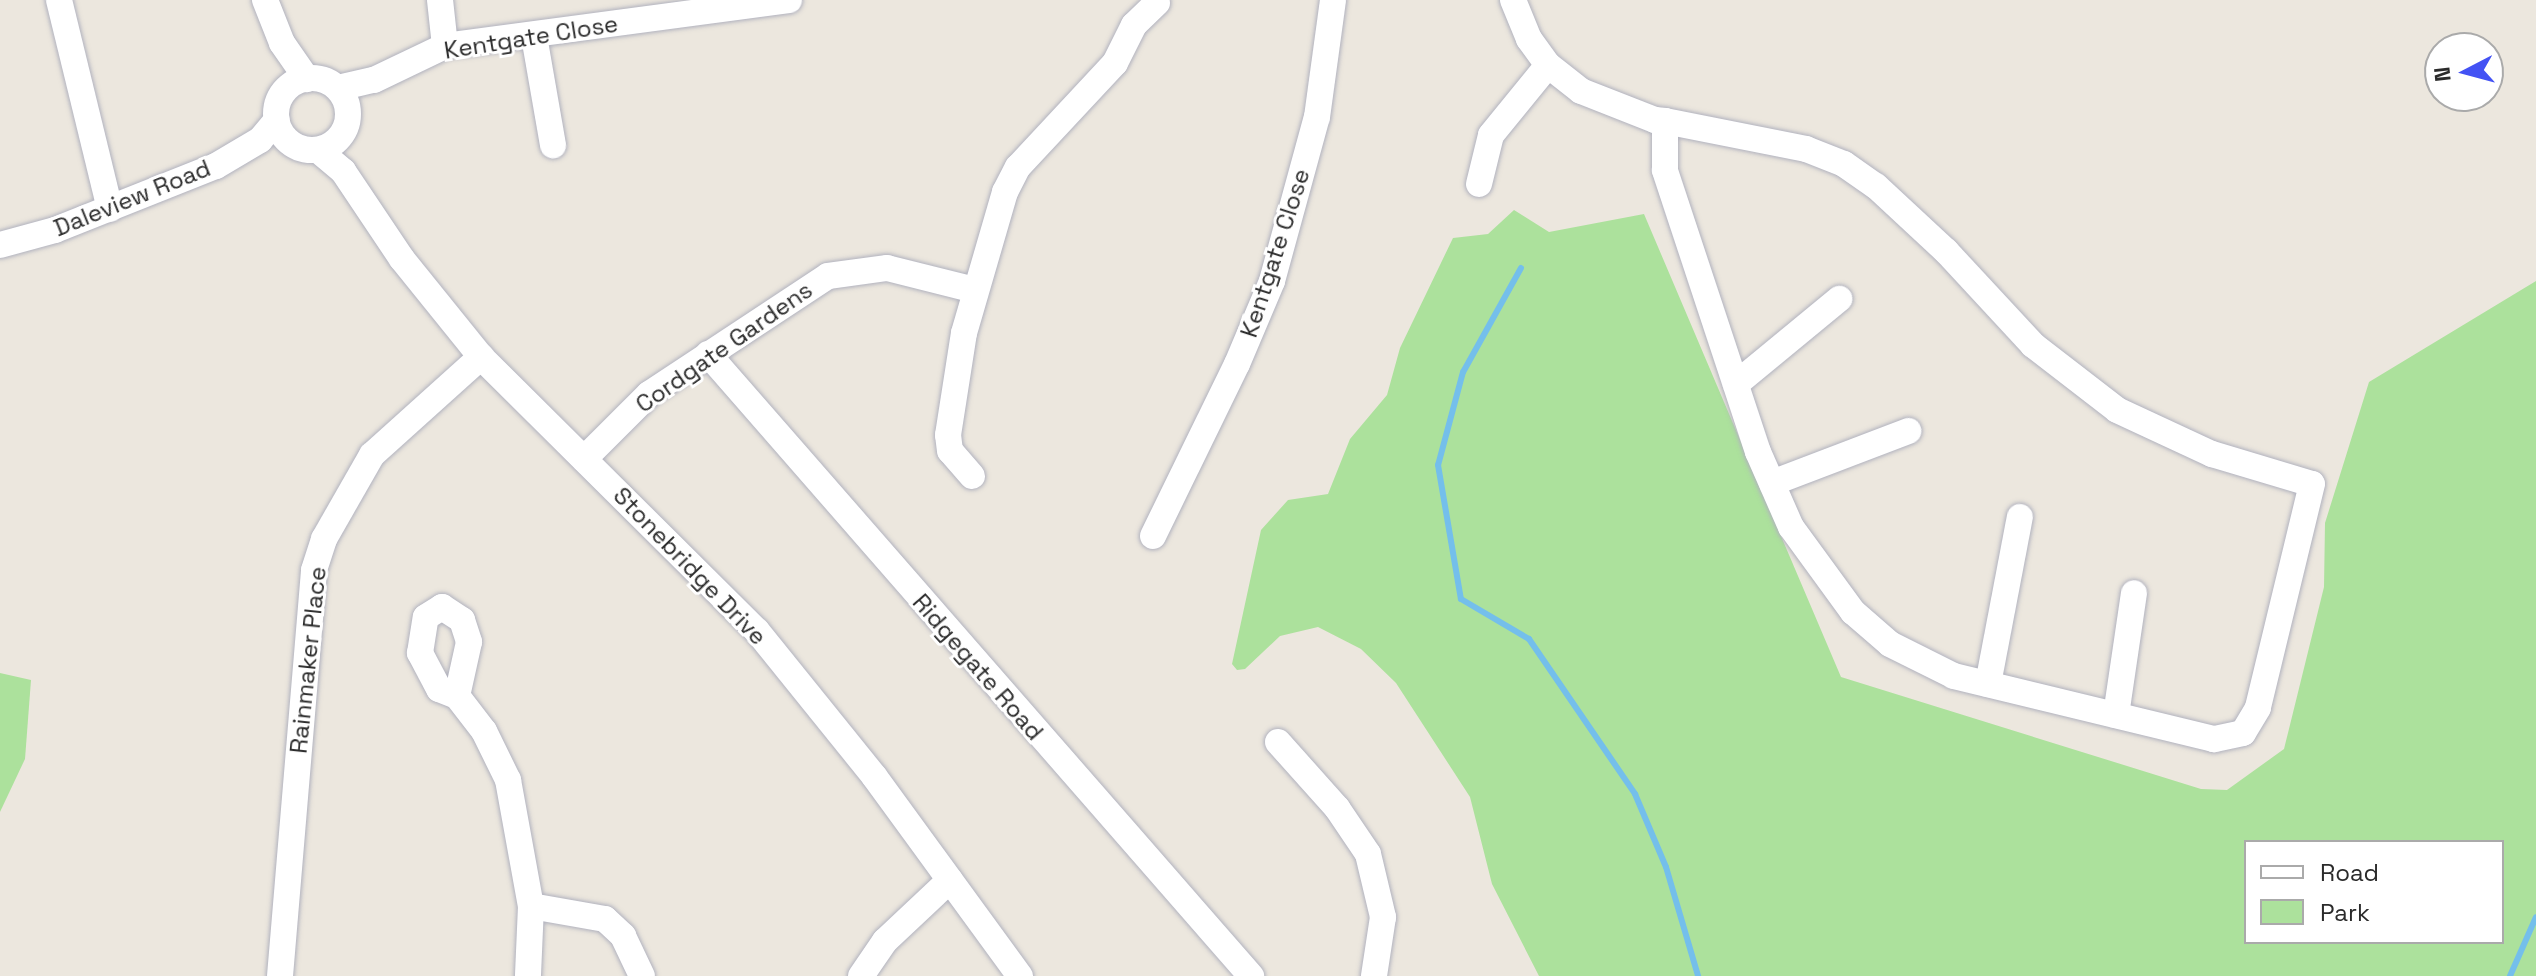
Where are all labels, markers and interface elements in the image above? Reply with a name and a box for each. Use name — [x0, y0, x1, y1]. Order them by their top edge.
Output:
street label: Kentgate Close — [442, 9, 620, 65]
north arrow — [2424, 32, 2504, 112]
text: N — [2427, 66, 2457, 83]
street label: Daleview Road — [49, 153, 215, 243]
street label: Kentgate Close — [1234, 165, 1316, 341]
street label: Cordgate Gardens — [630, 275, 818, 419]
street label: Stonebridge Drive — [607, 481, 773, 651]
street label: Rainmaker Place — [284, 565, 332, 755]
street label: Ridgegate Road — [907, 588, 1049, 746]
legend — [2244, 840, 2504, 944]
text: Road — [2320, 857, 2379, 888]
text: Park — [2320, 897, 2370, 928]

